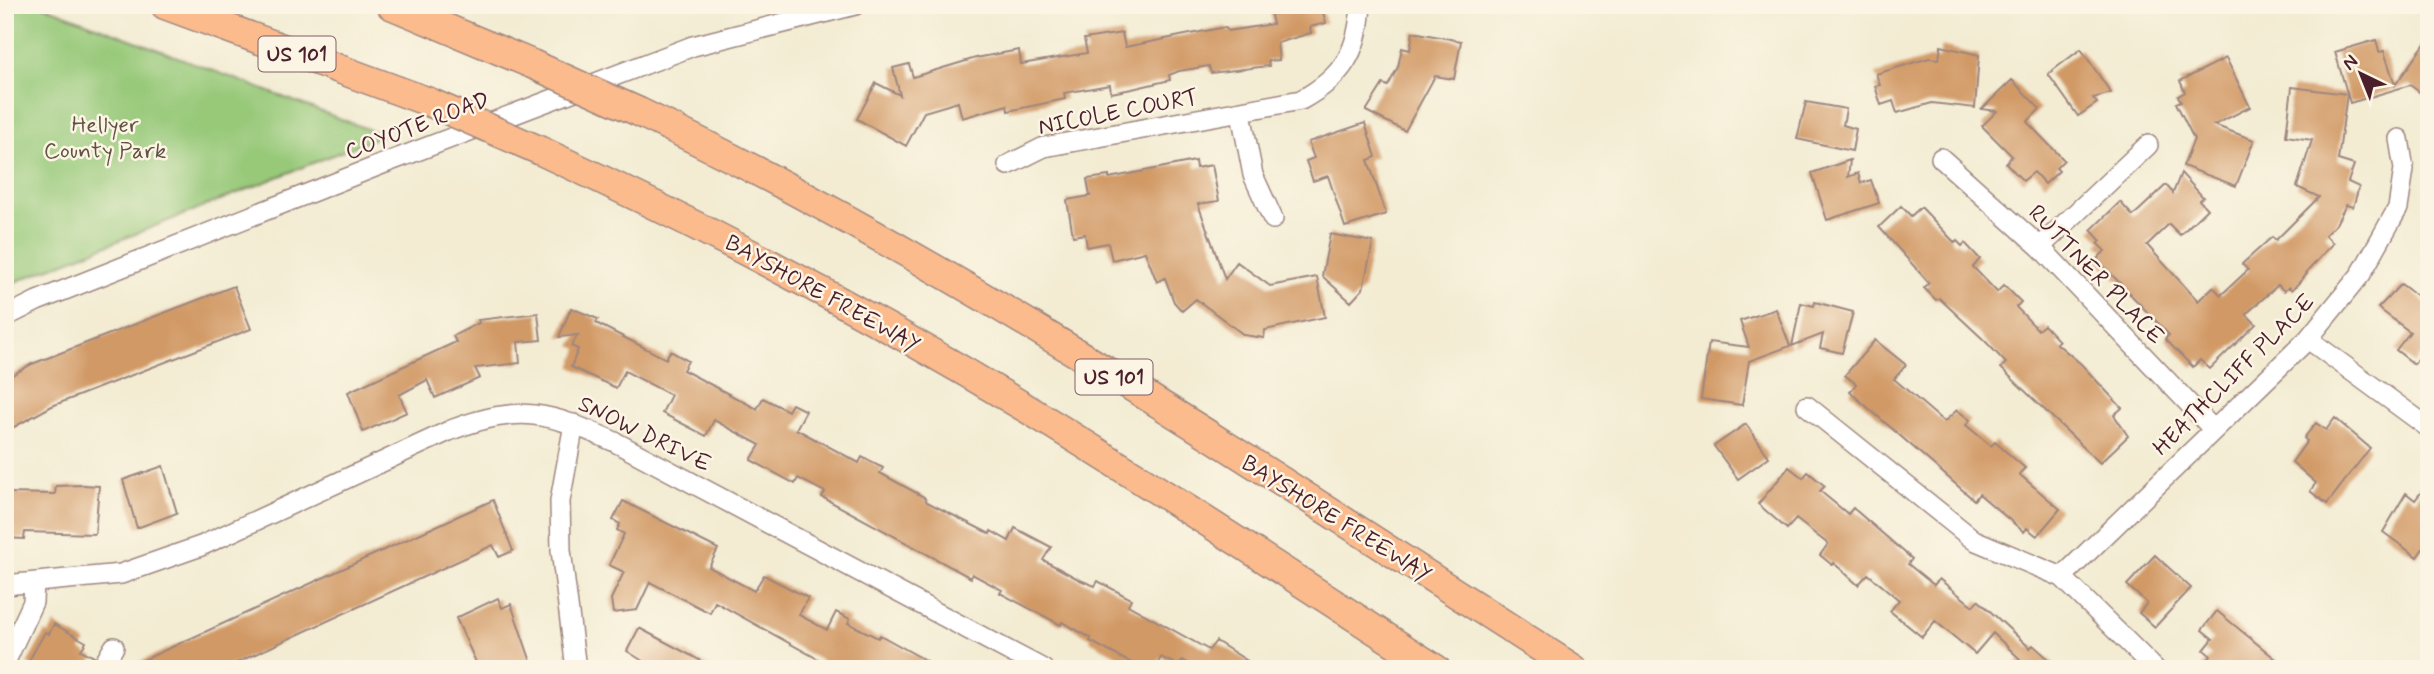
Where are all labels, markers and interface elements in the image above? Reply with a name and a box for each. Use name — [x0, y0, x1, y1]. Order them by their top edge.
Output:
road number: US 101 — [258, 36, 336, 72]
north arrow — [2326, 38, 2396, 108]
text: N — [2337, 49, 2364, 76]
street label: NICOLE COURT — [1036, 83, 1201, 143]
street label: COYOTE ROAD — [341, 86, 494, 168]
park label: Hellyer County Park — [44, 111, 166, 167]
street label: RUTTNER PLACE — [2021, 199, 2170, 352]
street label: BAYSHORE FREEWAY — [719, 229, 925, 361]
street label: HEATHCLIFF PLACE — [2147, 288, 2322, 463]
road number: US 101 — [1076, 360, 1152, 394]
street label: SNOW DRIVE — [573, 390, 716, 480]
street label: BAYSHORE FREEWAY — [1235, 449, 1437, 591]

